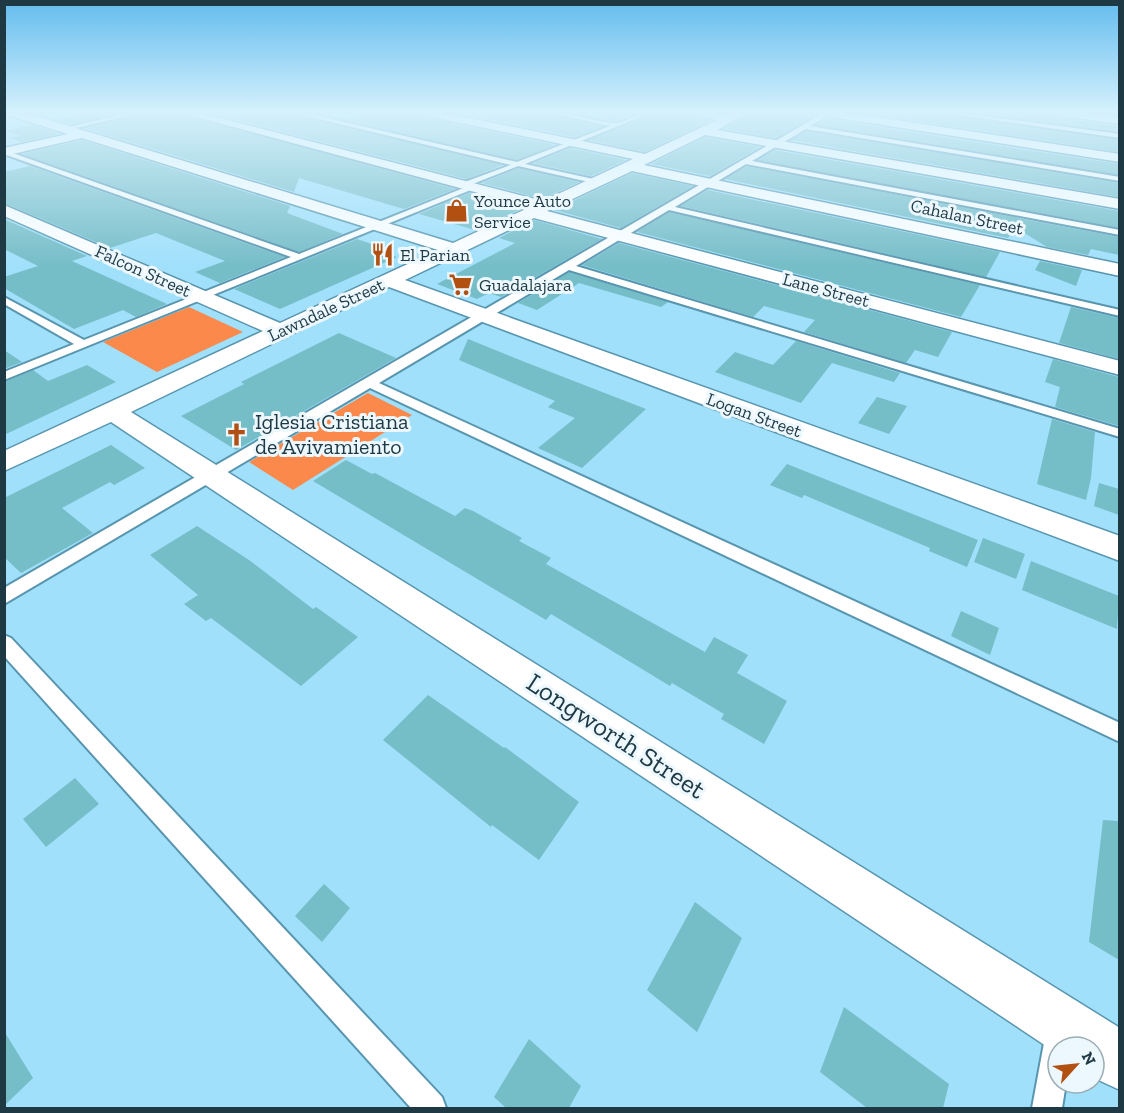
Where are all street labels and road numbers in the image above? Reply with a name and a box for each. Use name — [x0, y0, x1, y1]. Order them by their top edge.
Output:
street label: Cahalan Street — [909, 194, 1026, 240]
street label: Falcon Street — [92, 240, 195, 302]
street label: Lane Street — [780, 268, 872, 312]
street label: Lawndale Street — [264, 273, 388, 347]
street label: Logan Street — [704, 388, 805, 442]
street label: Longworth Street — [521, 666, 711, 806]

